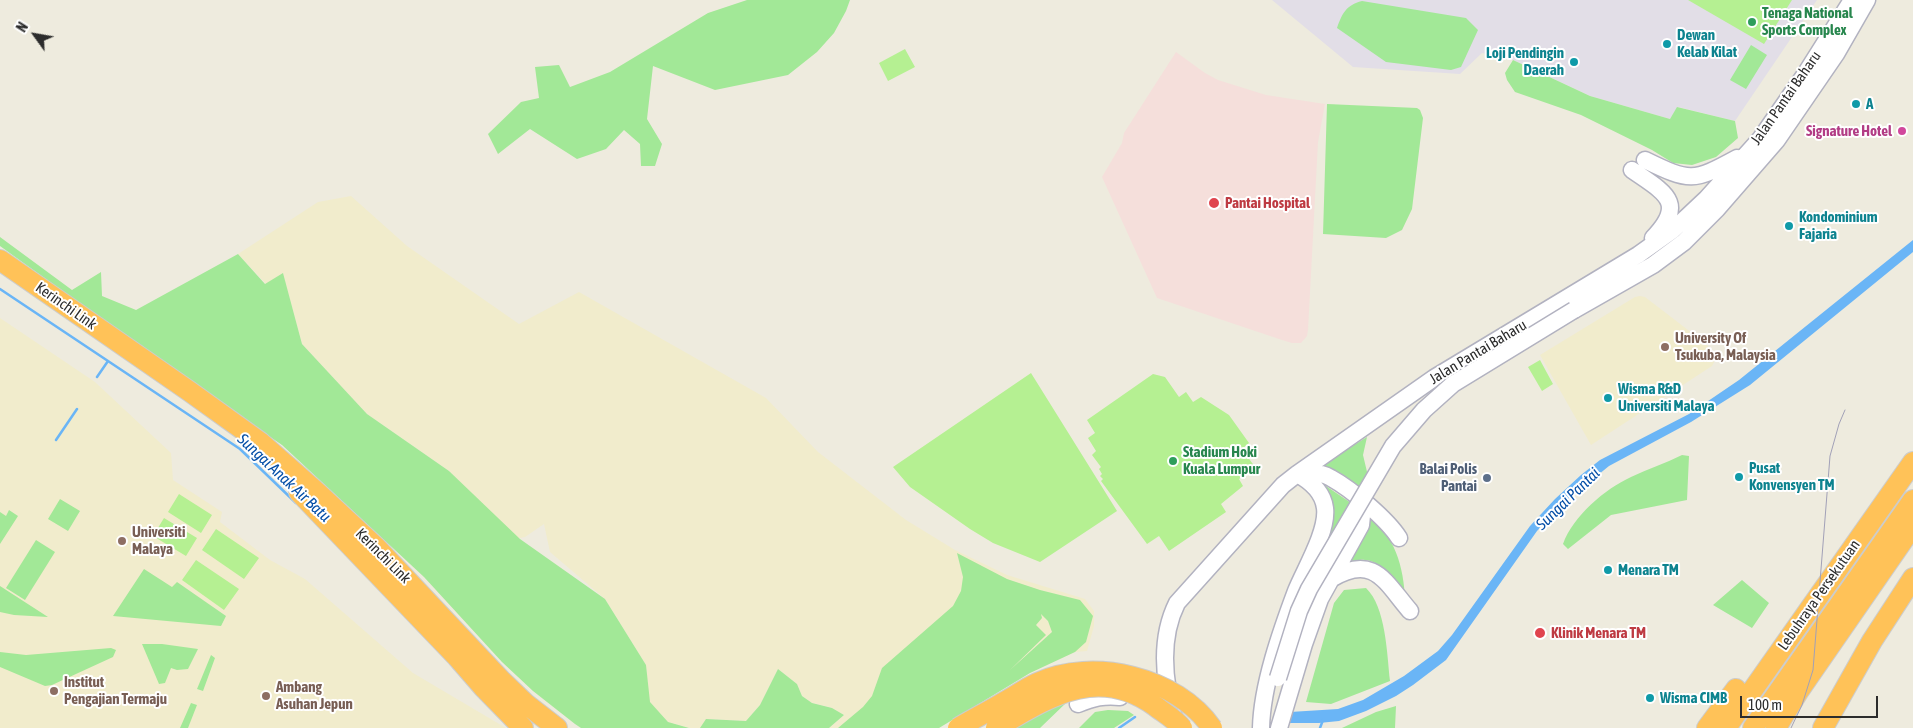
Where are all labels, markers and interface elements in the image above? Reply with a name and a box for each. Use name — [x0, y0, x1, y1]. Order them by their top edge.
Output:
place label: Tenaga National Sports Complex — [1762, 4, 1853, 39]
north arrow — [10, 10, 60, 60]
marker: Tenaga National Sports Complex — [1746, 16, 1758, 28]
text: N — [13, 19, 31, 35]
place label: Dewan Kelab Kilat — [1677, 26, 1737, 61]
marker: Dewan Kelab Kilat — [1661, 38, 1673, 50]
place label: Loji Pendingin Daerah — [1486, 44, 1564, 79]
street label: Jalan Pantai Baharu — [1747, 48, 1825, 148]
marker: Loji Pendingin Daerah — [1568, 56, 1580, 68]
place label: A — [1866, 95, 1873, 113]
marker: A — [1850, 98, 1862, 110]
place label: Signature Hotel — [1806, 122, 1892, 140]
marker: Signature Hotel — [1896, 125, 1908, 137]
place label: Pantai Hospital — [1225, 194, 1310, 212]
marker: Pantai Hospital — [1207, 196, 1221, 210]
place label: Kondominium Fajaria — [1799, 208, 1878, 243]
marker: Kondominium Fajaria — [1783, 220, 1795, 232]
street label: Kerinchi Link — [32, 278, 100, 334]
street label: Jalan Pantai Baharu — [1426, 316, 1530, 388]
place label: University Of Tsukuba, Malaysia — [1675, 329, 1776, 364]
marker: University Of Tsukuba, Malaysia — [1659, 341, 1671, 353]
place label: Wisma R&D Universiti Malaya — [1618, 380, 1714, 415]
marker: Wisma R&D Universiti Malaya — [1602, 392, 1614, 404]
water label: Sungai Anak Air Batu — [233, 430, 335, 526]
place label: Stadium Hoki Kuala Lumpur — [1183, 443, 1260, 478]
marker: Stadium Hoki Kuala Lumpur — [1167, 455, 1179, 467]
place label: Pusat Konvensyen TM — [1749, 459, 1835, 494]
place label: Balai Polis Pantai — [1419, 460, 1477, 495]
water label: Sungai Pantai — [1532, 464, 1604, 534]
marker: Pusat Konvensyen TM — [1733, 471, 1745, 483]
marker: Balai Polis Pantai — [1481, 472, 1493, 484]
place label: Universiti Malaya — [132, 523, 185, 558]
street label: Kerinchi Link — [352, 525, 414, 587]
marker: Universiti Malaya — [116, 535, 128, 547]
street label: Lebuhraya Persekutuan — [1774, 536, 1864, 654]
place label: Menara TM — [1618, 561, 1679, 579]
marker: Menara TM — [1602, 564, 1614, 576]
place label: Klinik Menara TM — [1551, 624, 1646, 642]
marker: Klinik Menara TM — [1533, 626, 1547, 640]
place label: Institut Pengajian Termaju — [64, 673, 167, 708]
place label: Ambang Asuhan Jepun — [276, 678, 353, 713]
marker: Institut Pengajian Termaju — [48, 685, 60, 697]
scale bar — [1743, 686, 1880, 718]
place label: Wisma CIMB — [1660, 689, 1727, 707]
marker: Ambang Asuhan Jepun — [260, 690, 272, 702]
marker: Wisma CIMB — [1644, 692, 1656, 704]
text: 100 m — [1748, 696, 1782, 713]

